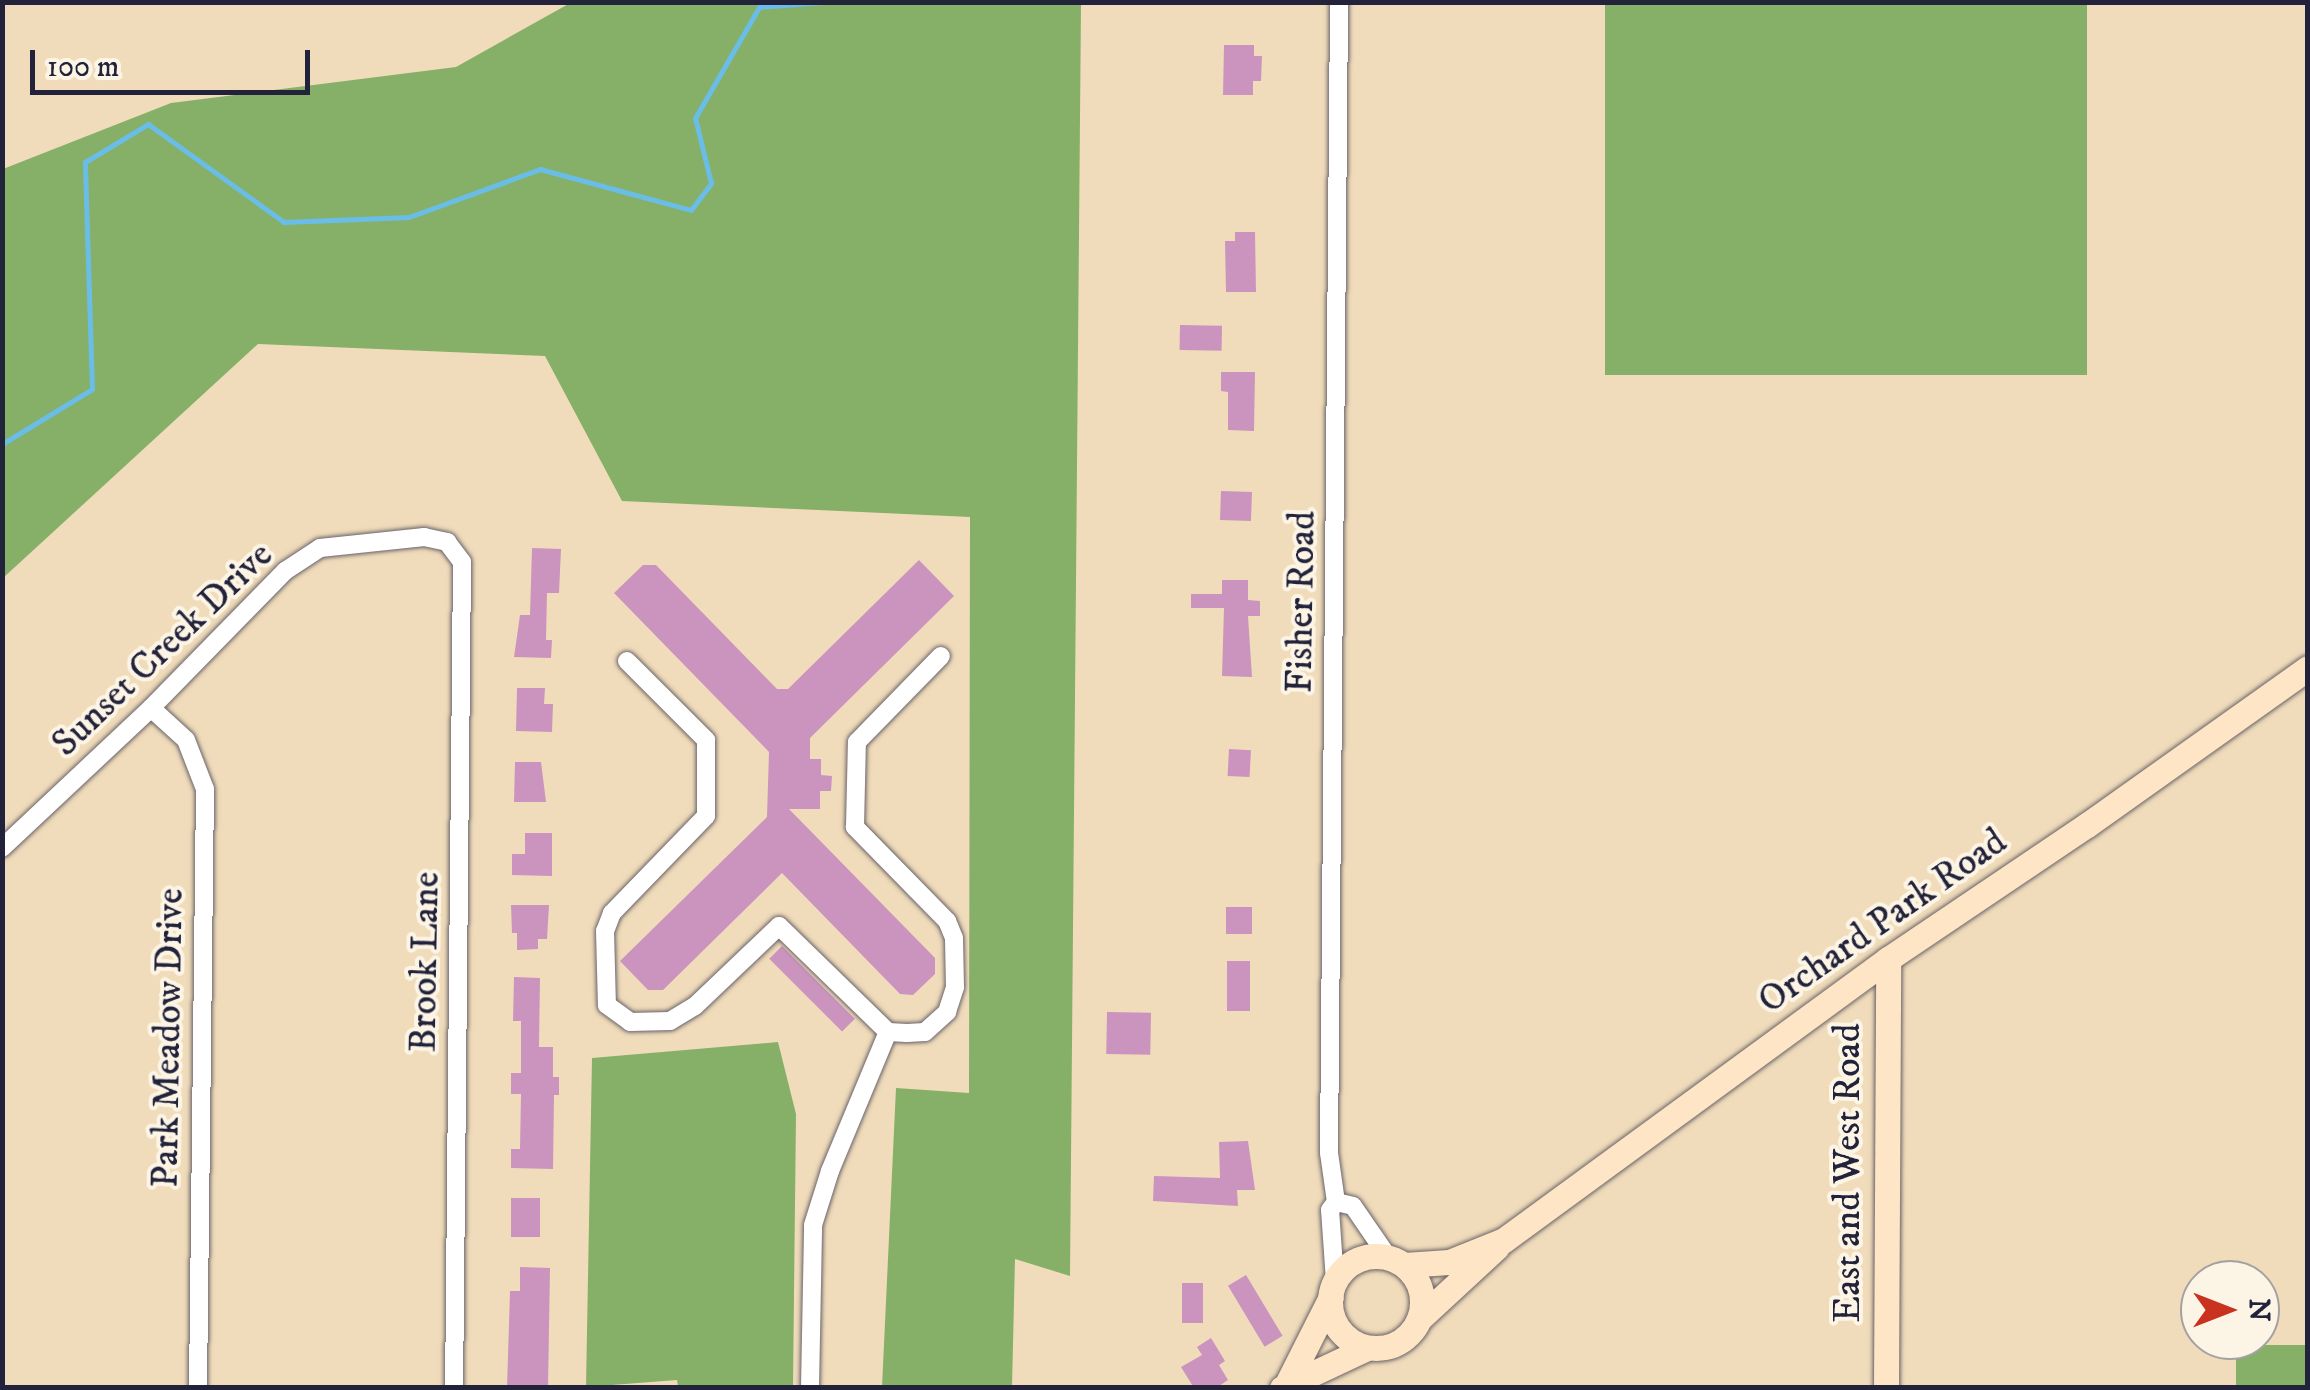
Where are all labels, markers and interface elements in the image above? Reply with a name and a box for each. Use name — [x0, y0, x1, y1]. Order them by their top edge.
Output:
scale bar — [35, 30, 315, 92]
text: 100 m — [47, 49, 119, 86]
street label: Fisher Road — [1278, 510, 1326, 694]
street label: Sunset Creek Drive — [43, 533, 283, 767]
street label: Orchard Park Road — [1750, 819, 2016, 1025]
street label: Brook Lane — [402, 871, 450, 1053]
street label: Park Meadow Drive — [144, 888, 194, 1188]
street label: East and West Road — [1826, 1023, 1872, 1323]
north arrow — [2180, 1260, 2280, 1360]
text: N — [2241, 1299, 2276, 1321]

